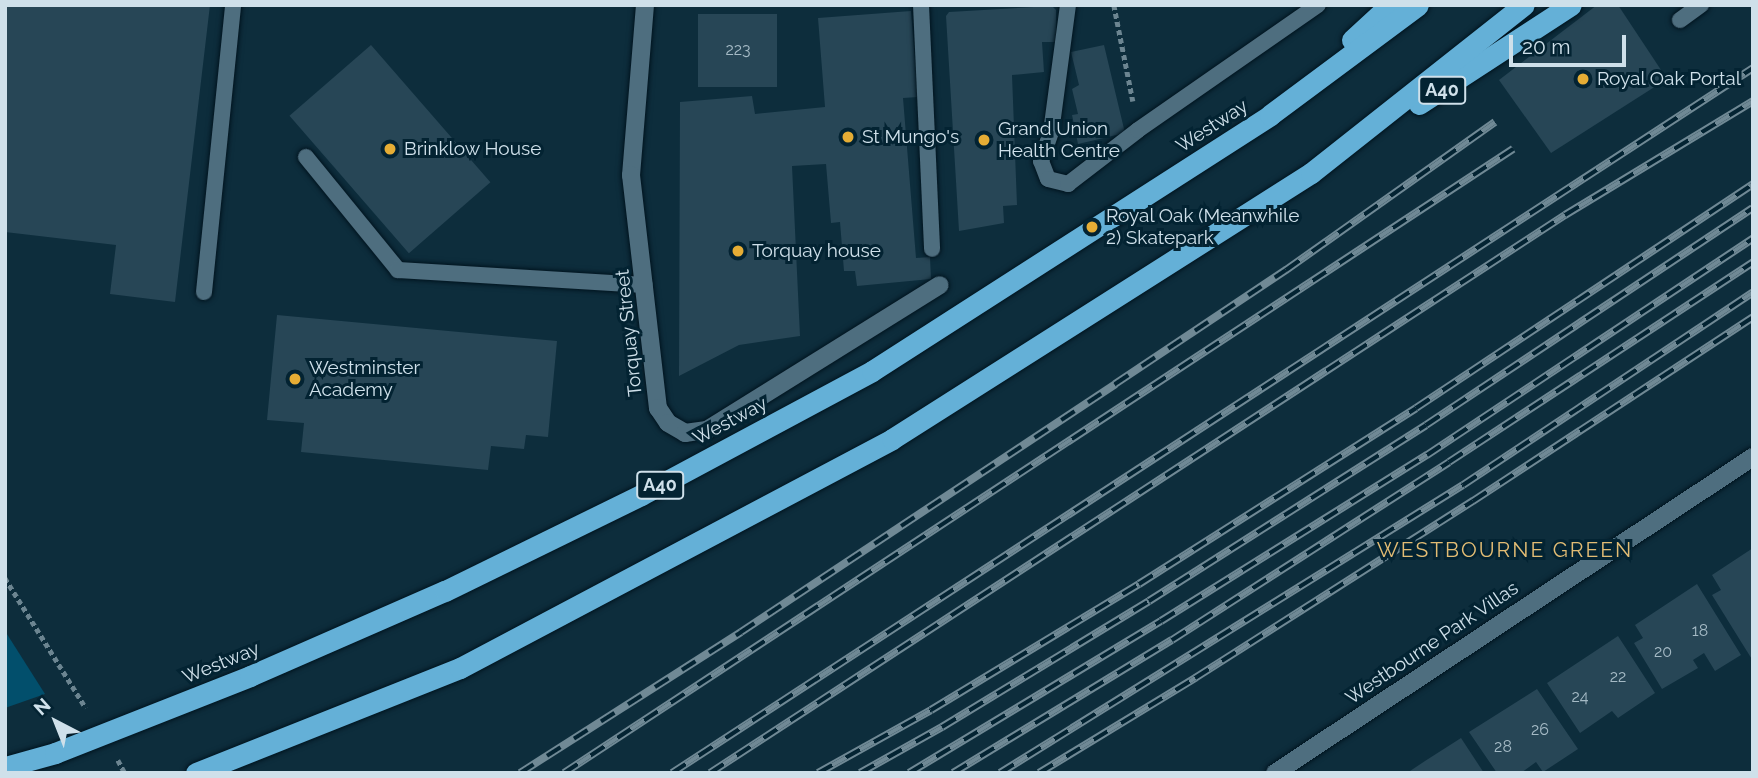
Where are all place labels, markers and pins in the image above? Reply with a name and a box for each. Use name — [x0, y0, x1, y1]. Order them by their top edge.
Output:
place label: Royal Oak Portal — [1597, 68, 1741, 90]
marker: Royal Oak Portal — [1575, 71, 1591, 87]
place label: Grand Union Health Centre — [998, 118, 1120, 162]
place label: St Mungo's — [862, 126, 959, 148]
marker: St Mungo's — [840, 129, 856, 145]
marker: Grand Union Health Centre — [976, 132, 992, 148]
place label: Brinklow House — [404, 138, 542, 160]
marker: Brinklow House — [382, 141, 398, 157]
place label: Royal Oak (Meanwhile 2) Skatepark — [1106, 205, 1300, 249]
marker: Royal Oak (Meanwhile 2) Skatepark — [1084, 219, 1100, 235]
place label: Torquay house — [752, 240, 881, 262]
marker: Torquay house — [730, 243, 746, 259]
place label: Westminster Academy — [309, 357, 420, 401]
marker: Westminster Academy — [287, 371, 303, 387]

